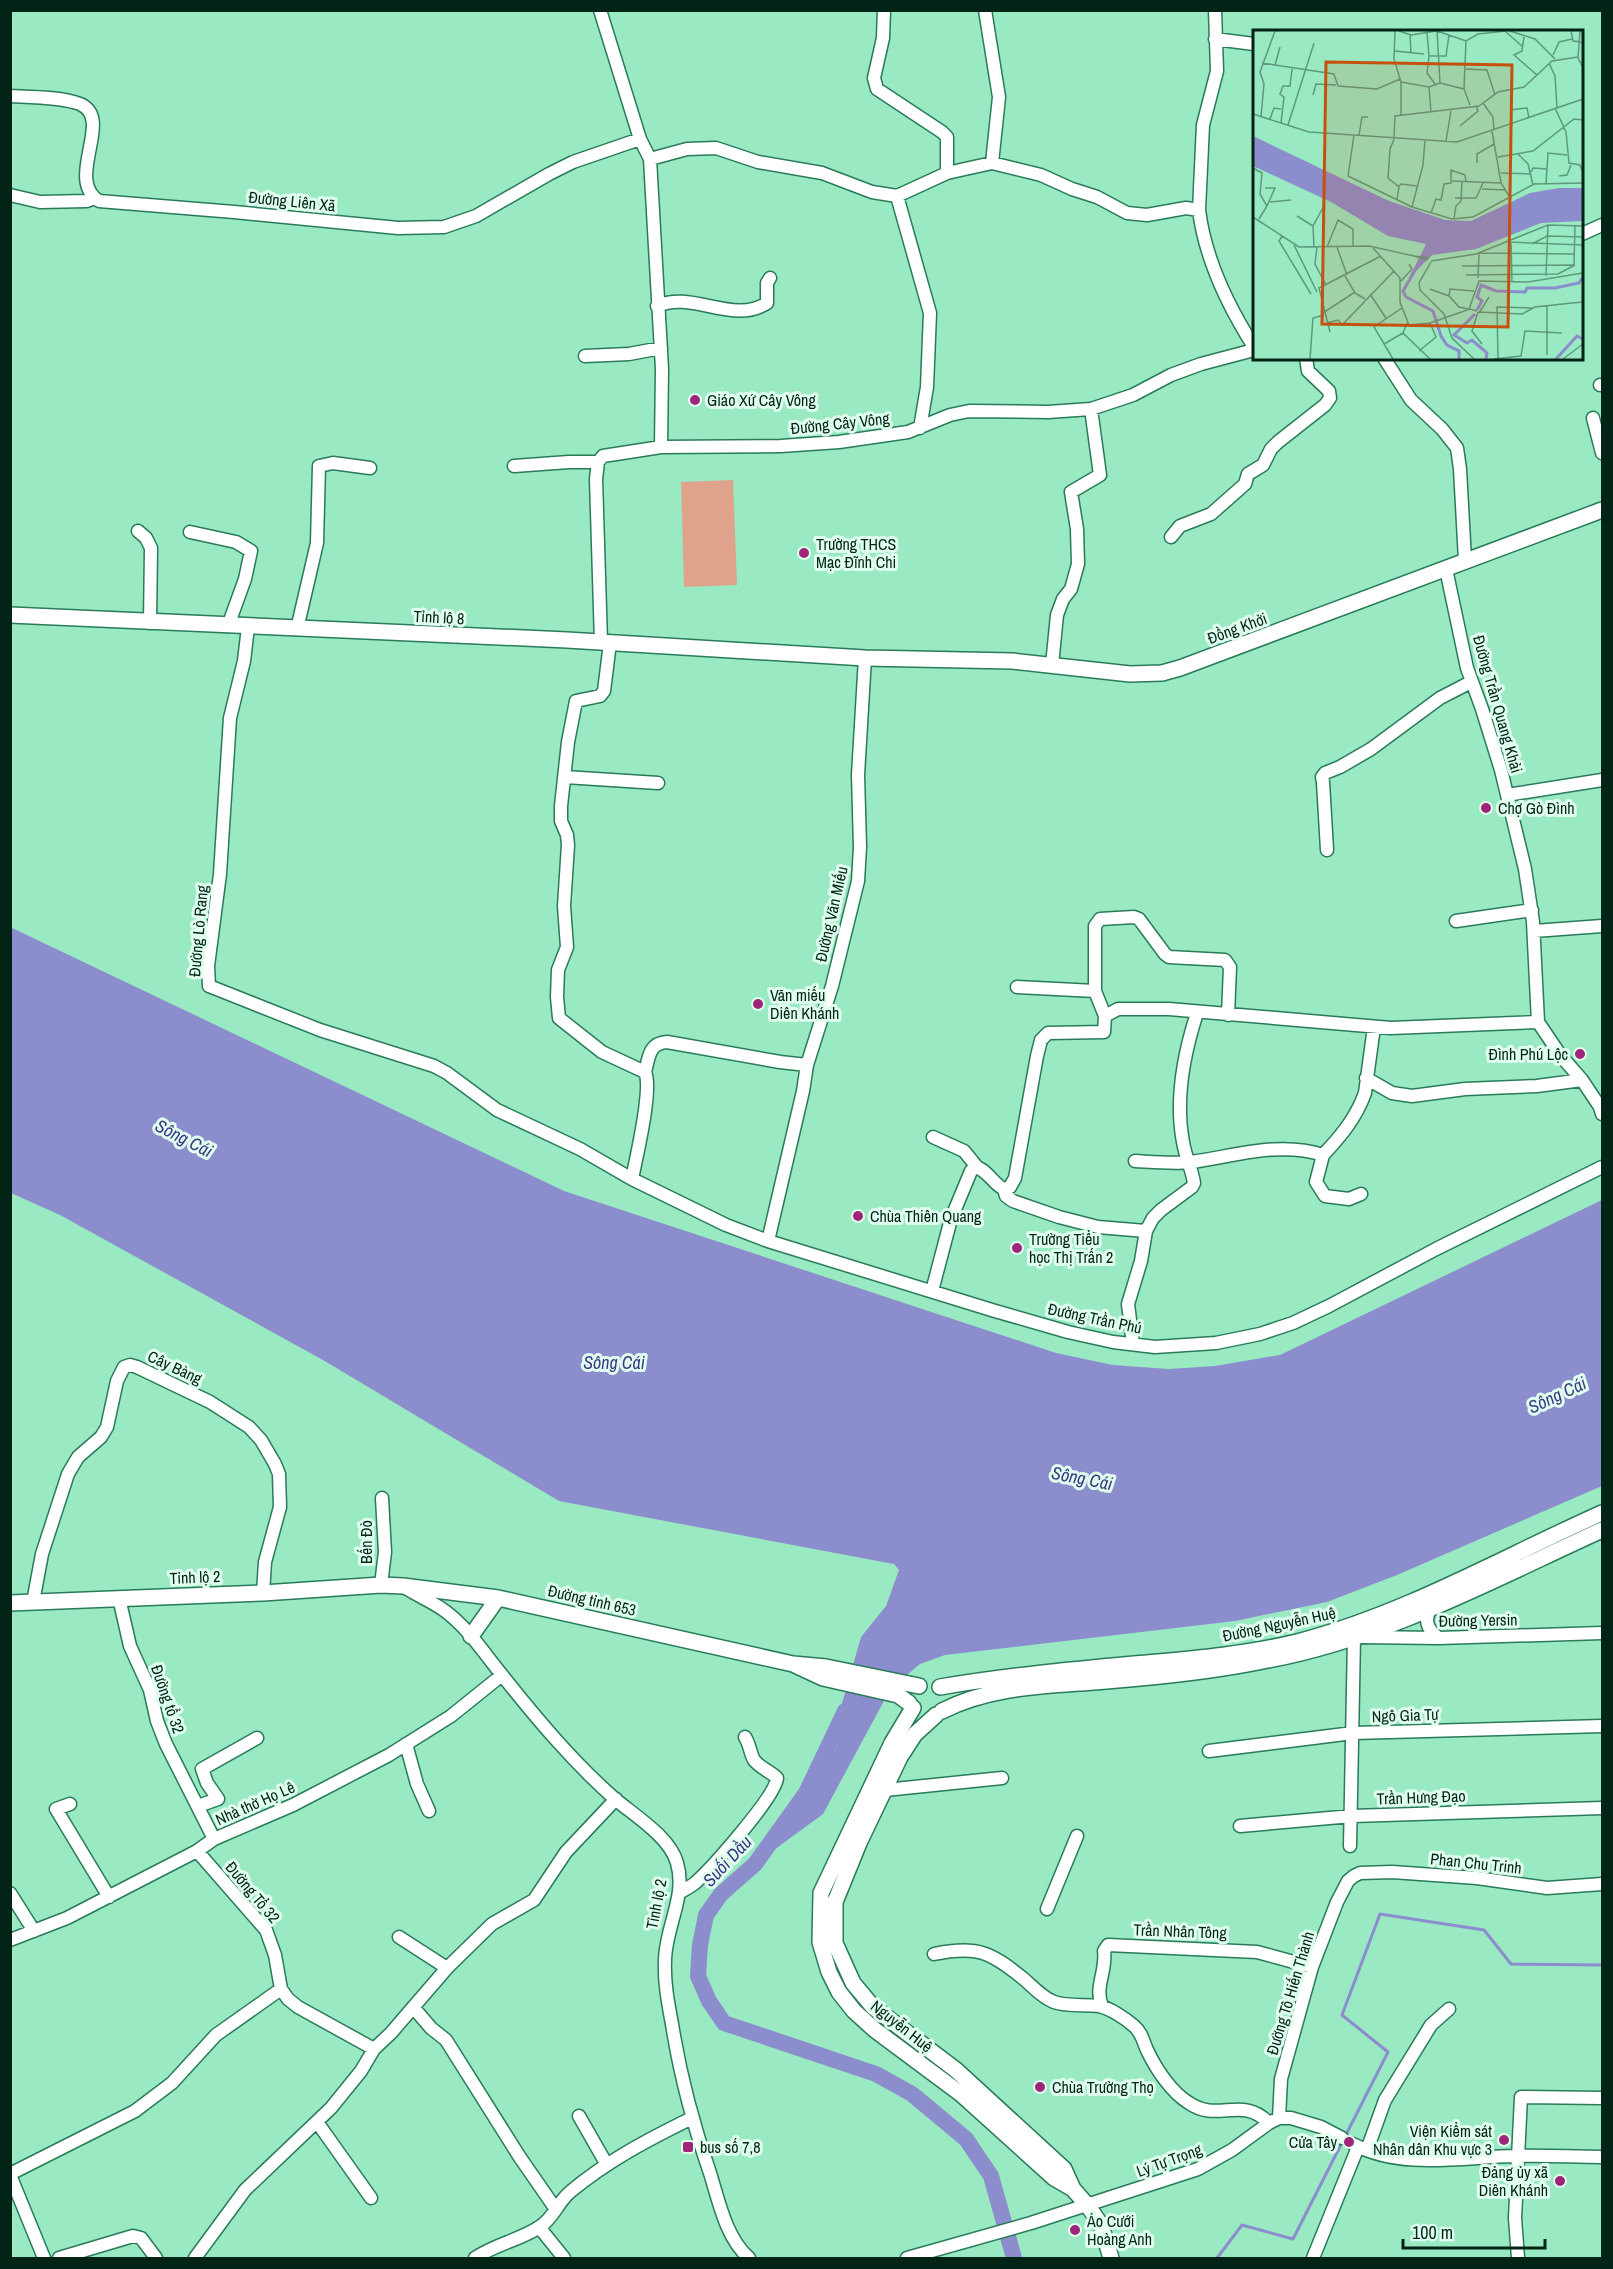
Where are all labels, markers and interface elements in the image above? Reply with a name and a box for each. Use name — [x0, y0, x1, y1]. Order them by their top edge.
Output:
inset map — [1253, 30, 1583, 360]
street label: Đường Liên Xã — [247, 185, 337, 217]
place label: Giáo Xứ Cây Vông — [707, 389, 816, 411]
marker: Giáo Xứ Cây Vông — [688, 393, 702, 407]
street label: Đường Cây Vông — [790, 407, 891, 439]
place label: Trường THCS Mạc Đĩnh Chi — [816, 533, 896, 573]
marker: Trường THCS Mạc Đĩnh Chi — [797, 546, 811, 560]
street label: Tỉnh lộ 8 — [413, 605, 465, 629]
street label: Đồng Khởi — [1204, 607, 1270, 649]
street label: Đường Trần Quang Khải — [1468, 633, 1528, 775]
place label: Chợ Gò Đình — [1498, 797, 1575, 819]
marker: Chợ Gò Đình — [1479, 801, 1493, 815]
street label: Đường Văn Miếu — [809, 864, 853, 964]
street label: Đường Lò Rang — [183, 884, 213, 978]
place label: Văn miếu Diên Khánh — [770, 984, 839, 1024]
marker: Văn miếu Diên Khánh — [751, 997, 765, 1011]
place label: Đình Phú Lộc — [1488, 1043, 1568, 1065]
marker: Đình Phú Lộc — [1573, 1047, 1587, 1061]
water label: Sông Cái — [151, 1113, 217, 1163]
place label: Chùa Thiên Quang — [870, 1205, 982, 1227]
marker: Chùa Thiên Quang — [851, 1209, 865, 1223]
place label: Trường Tiểu học Thị Trấn 2 — [1029, 1228, 1113, 1268]
marker: Trường Tiểu học Thị Trấn 2 — [1010, 1241, 1024, 1255]
street label: Đường Trần Phú — [1046, 1297, 1144, 1339]
street label: Cây Bàng — [144, 1345, 206, 1389]
water label: Sông Cái — [583, 1350, 645, 1375]
water label: Sông Cái — [1524, 1371, 1590, 1419]
water label: Sông Cái — [1049, 1460, 1115, 1496]
street label: Bến Đò — [355, 1520, 377, 1564]
street label: Tỉnh lộ 2 — [169, 1565, 221, 1589]
street label: Đường tỉnh 653 — [546, 1579, 638, 1621]
street label: Đường Nguyễn Huệ — [1220, 1601, 1338, 1647]
street label: Đường Yersin — [1438, 1608, 1518, 1632]
street label: Đường tổ 32 — [146, 1662, 190, 1736]
street label: Ngô Gia Tự — [1371, 1703, 1439, 1727]
street label: Nhà thờ Họ Lê — [212, 1776, 298, 1830]
street label: Trần Hưng Đạo — [1376, 1784, 1466, 1810]
water label: Suối Dầu — [697, 1830, 757, 1892]
street label: Phan Chu Trinh — [1429, 1847, 1523, 1879]
street label: Đường Tổ 32 — [221, 1857, 285, 1927]
street label: Tỉnh lộ 2 — [640, 1877, 672, 1931]
street label: Trần Nhân Tông — [1133, 1918, 1228, 1944]
street label: Đường Tô Hiến Thành — [1261, 1929, 1319, 2057]
street label: Nguyễn Huệ — [866, 1995, 938, 2057]
place label: Chùa Trường Thọ — [1052, 2076, 1154, 2098]
marker: Chùa Trường Thọ — [1033, 2080, 1047, 2094]
place label: Viện Kiểm sát Nhân dân Khu vực 3 — [1373, 2120, 1492, 2160]
place label: Cửa Tây — [1289, 2131, 1337, 2153]
marker: Viện Kiểm sát Nhân dân Khu vực 3 — [1497, 2133, 1511, 2147]
marker: Cửa Tây — [1342, 2135, 1356, 2149]
place label: bus số 7,8 — [700, 2136, 761, 2158]
street label: Lý Tự Trọng — [1133, 2138, 1205, 2182]
marker: bus số 7,8 — [681, 2140, 695, 2154]
place label: Đảng ủy xã Diên Khánh — [1479, 2161, 1549, 2201]
marker: Đảng ủy xã Diên Khánh — [1553, 2174, 1567, 2188]
place label: Áo Cưới Hoàng Anh — [1086, 2210, 1152, 2250]
scale bar — [1403, 2212, 1546, 2250]
text: 100 m — [1412, 2220, 1453, 2245]
marker: Áo Cưới Hoàng Anh — [1068, 2223, 1082, 2237]

